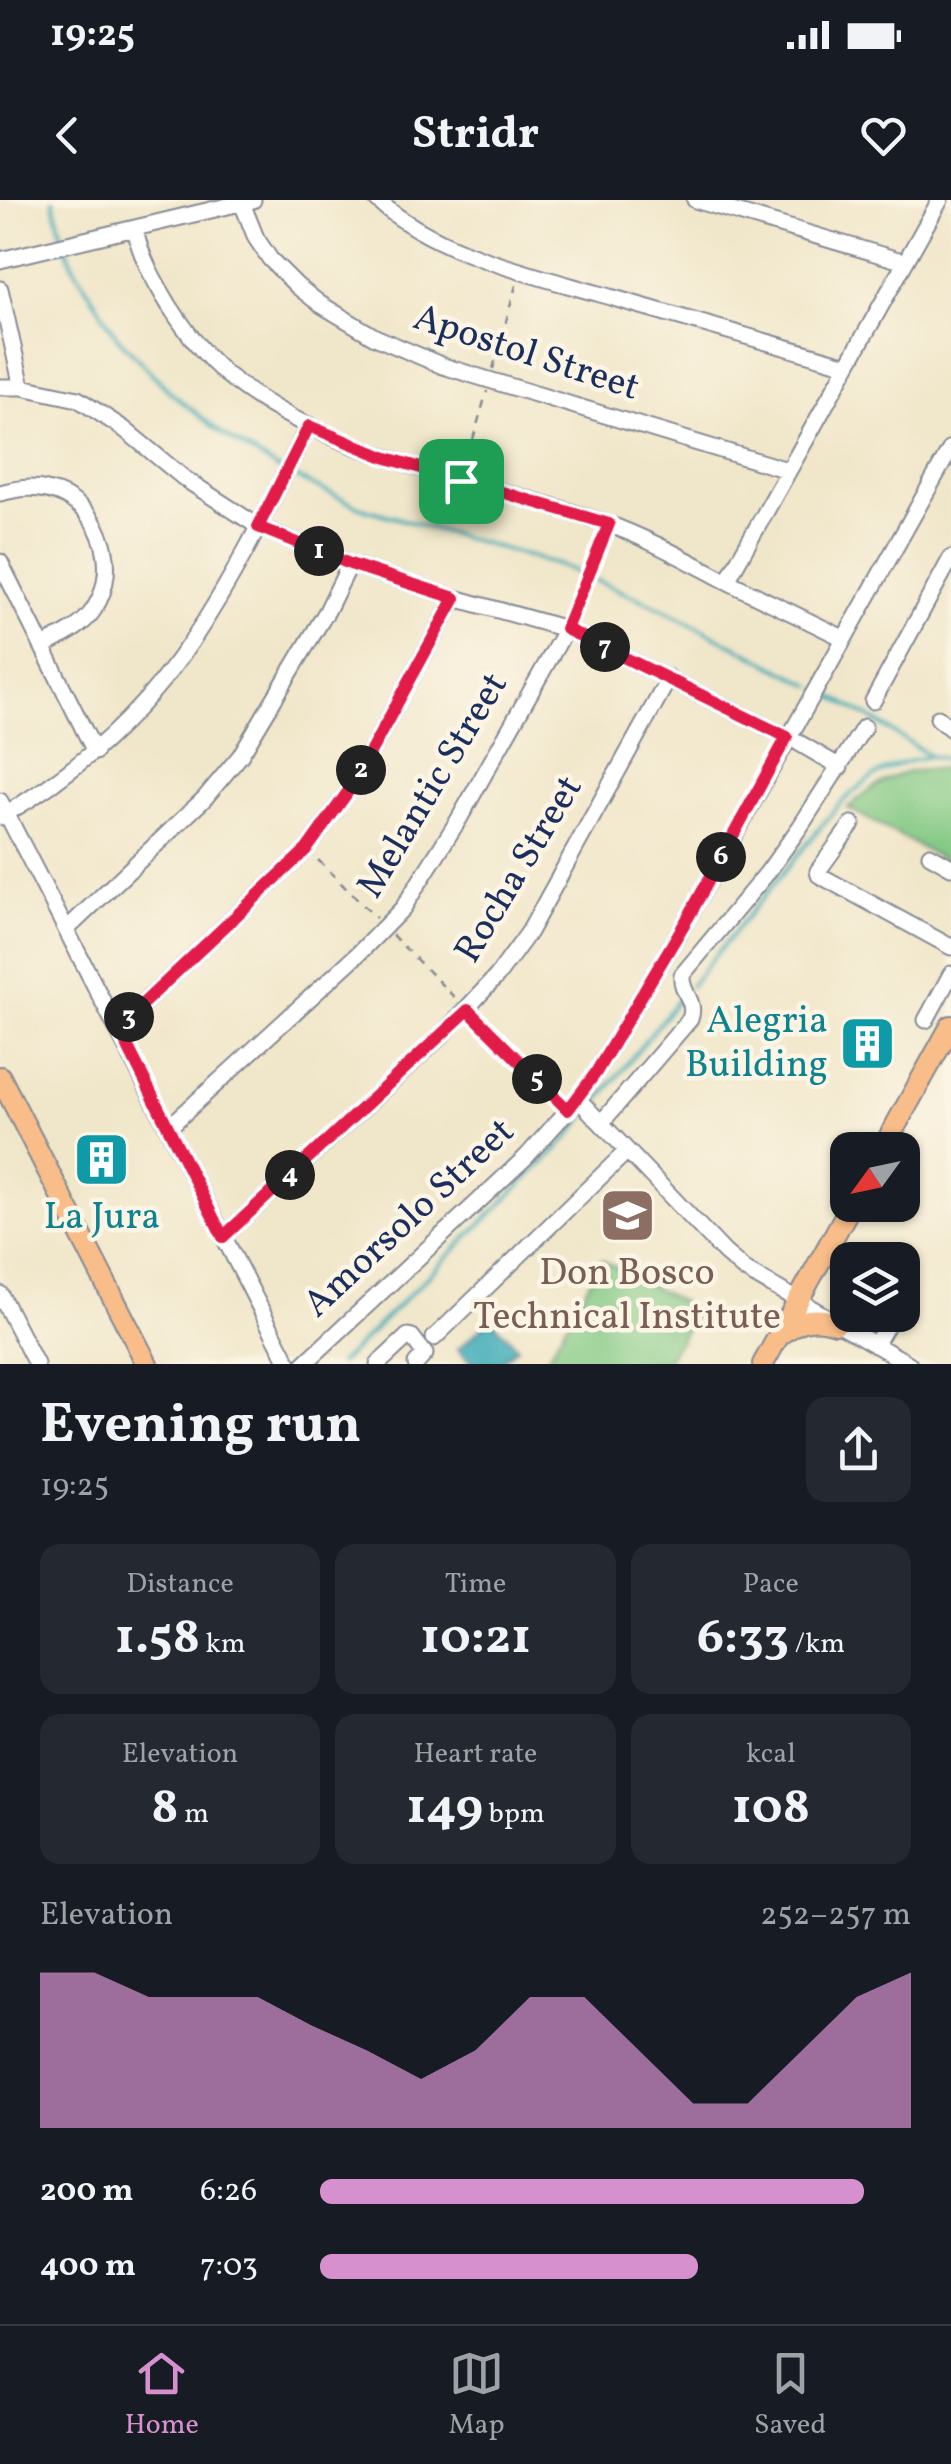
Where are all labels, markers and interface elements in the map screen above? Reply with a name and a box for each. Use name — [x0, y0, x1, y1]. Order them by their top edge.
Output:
text: 19:25 — [50, 9, 135, 62]
text: Stridr — [412, 104, 539, 167]
icon: back — [40, 108, 95, 163]
icon: heart — [856, 108, 911, 163]
street label: Apostol Street — [406, 293, 646, 415]
pin — [419, 439, 504, 524]
icon: arrive — [434, 454, 489, 509]
pin: 1 — [294, 526, 344, 576]
text: 1 — [313, 531, 325, 570]
pin: 7 — [580, 622, 630, 672]
text: 7 — [598, 627, 612, 666]
street label: Melantic Street — [346, 663, 522, 909]
pin: 2 — [336, 745, 386, 795]
text: 2 — [354, 750, 368, 789]
street label: Rocha Street — [443, 766, 597, 974]
pin: 6 — [696, 832, 746, 882]
text: 6 — [713, 837, 729, 876]
pin: 3 — [104, 992, 154, 1042]
place label: Alegria Building — [685, 996, 828, 1093]
text: 3 — [122, 997, 136, 1036]
building icon: Alegria Building — [837, 1014, 897, 1074]
pin: 5 — [512, 1054, 562, 1104]
text: 5 — [530, 1059, 544, 1098]
street label: Amorsolo Street — [293, 1107, 527, 1331]
building icon: La Jura — [72, 1130, 132, 1190]
north arrow — [830, 1132, 920, 1222]
map controls — [830, 1132, 920, 1332]
pin: 4 — [265, 1150, 315, 1200]
text: 4 — [282, 1155, 298, 1194]
school or university icon: Don Bosco Technical Institute — [597, 1186, 657, 1246]
place label: La Jura — [44, 1192, 160, 1245]
button: layers — [830, 1242, 920, 1332]
place label: Don Bosco Technical Institute — [473, 1248, 781, 1345]
text: Evening run — [40, 1389, 361, 1465]
button: share — [806, 1397, 911, 1502]
text: 19:25 — [40, 1465, 109, 1509]
text: Distance — [127, 1565, 234, 1604]
text: Time — [445, 1565, 506, 1604]
text: Pace — [743, 1565, 799, 1604]
text: 1.58 — [115, 1604, 200, 1674]
text: 10:21 — [420, 1604, 531, 1674]
text: 6:33 — [697, 1604, 789, 1674]
text: km — [200, 1625, 246, 1664]
text: /km — [789, 1625, 845, 1664]
text: Elevation — [122, 1735, 238, 1774]
text: Heart rate — [414, 1735, 537, 1774]
text: kcal — [746, 1735, 796, 1774]
text: 8 — [151, 1774, 179, 1844]
text: 149 — [406, 1774, 483, 1844]
text: 108 — [732, 1774, 810, 1844]
text: m — [179, 1795, 209, 1834]
text: bpm — [483, 1795, 545, 1834]
text: Elevation — [40, 1894, 173, 1938]
text: 252–257 m — [760, 1894, 911, 1938]
text: 200 m — [40, 2170, 134, 2214]
text: 6:26 — [200, 2170, 257, 2214]
text: 400 m — [40, 2245, 136, 2289]
text: 7:03 — [200, 2245, 258, 2289]
tab: Home — [125, 2346, 199, 2445]
tab: Map — [448, 2346, 504, 2445]
tab: Saved — [754, 2346, 826, 2445]

